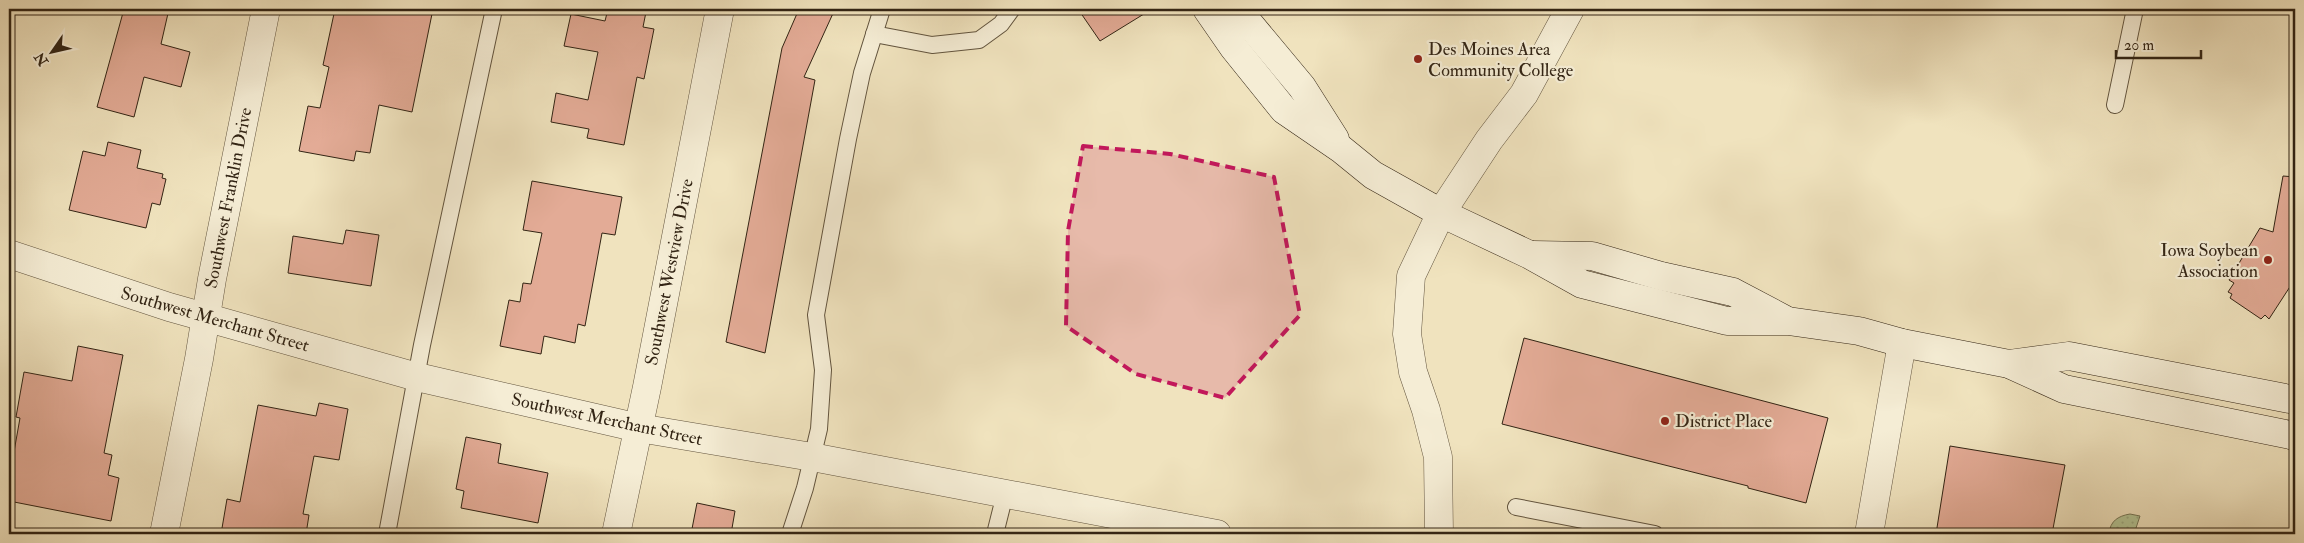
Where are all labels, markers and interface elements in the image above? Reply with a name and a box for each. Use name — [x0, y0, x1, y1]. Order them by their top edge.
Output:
north arrow — [28, 28, 78, 78]
scale bar — [2116, 28, 2202, 60]
text: 20 m — [2124, 36, 2154, 55]
place label: Des Moines Area Community College — [1428, 38, 1574, 82]
text: N — [31, 49, 53, 70]
marker: Des Moines Area Community College — [1412, 53, 1424, 65]
street label: Southwest Franklin Drive — [200, 105, 257, 291]
street label: Southwest Westview Drive — [640, 176, 699, 367]
place label: Iowa Soybean Association — [2161, 239, 2258, 283]
marker: Iowa Soybean Association — [2262, 254, 2274, 266]
street label: Southwest Merchant Street — [118, 282, 312, 357]
street label: Southwest Merchant Street — [509, 388, 705, 451]
place label: District Place — [1675, 410, 1773, 433]
marker: District Place — [1659, 415, 1671, 427]

